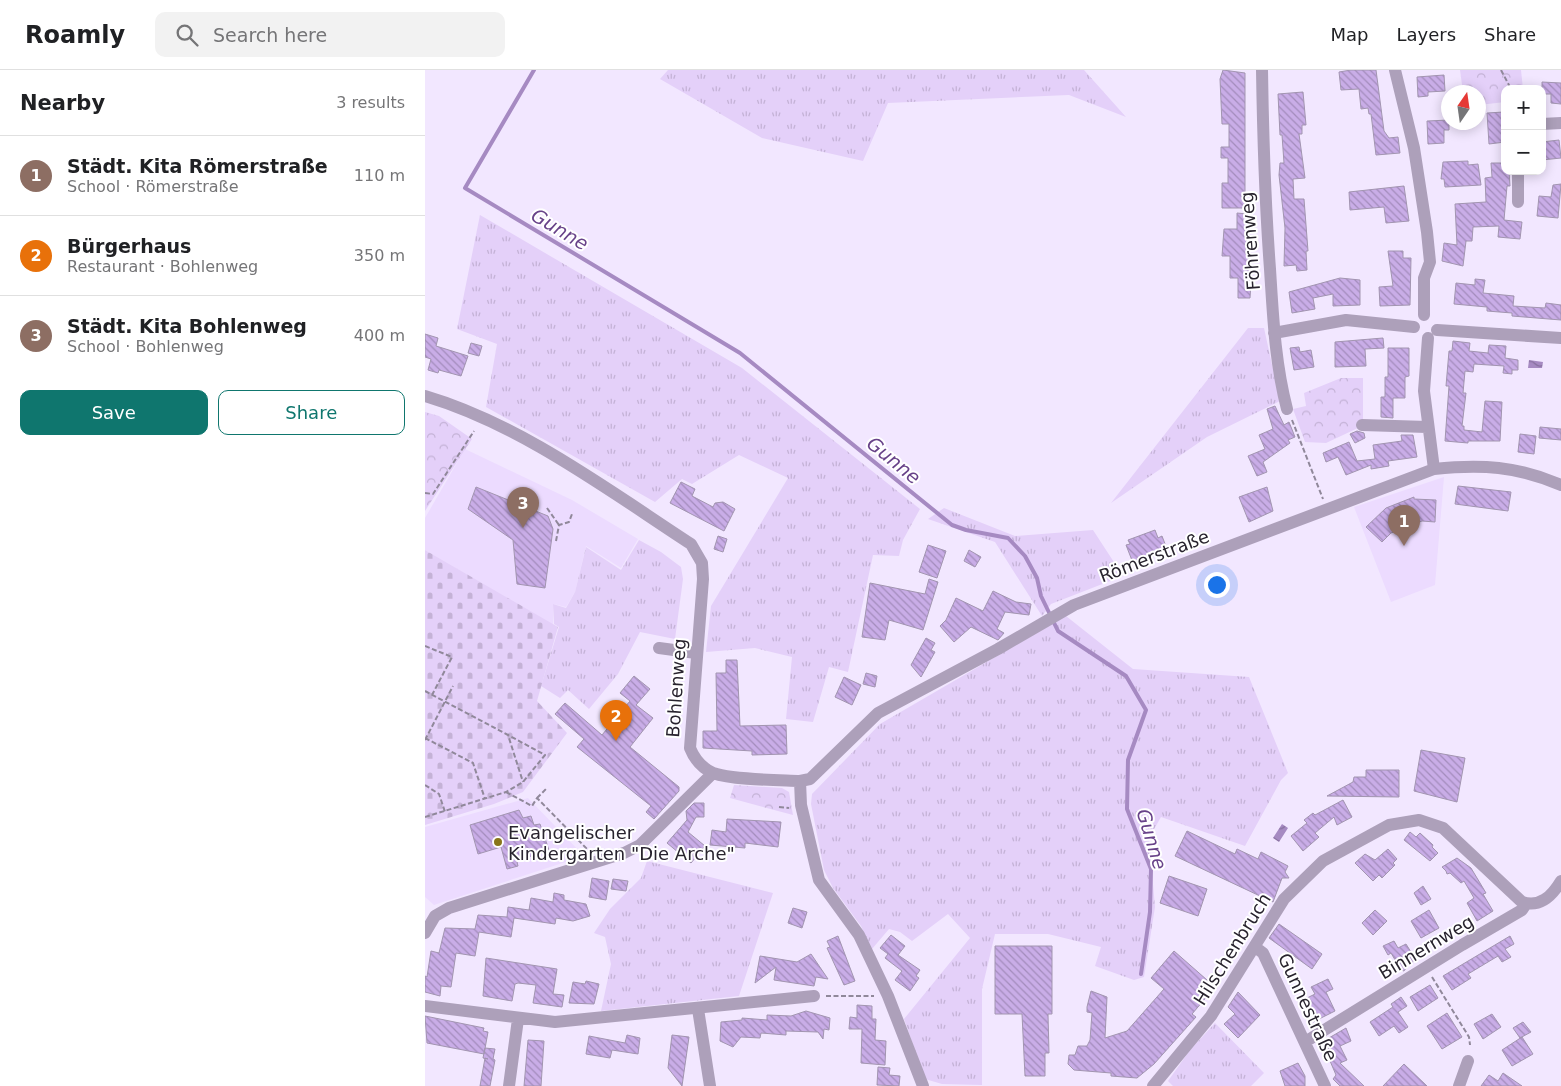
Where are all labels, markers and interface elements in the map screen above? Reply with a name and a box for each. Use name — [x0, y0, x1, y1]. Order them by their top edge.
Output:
search box — [155, 12, 505, 57]
text: Roamly — [25, 21, 125, 49]
icon: search — [173, 21, 201, 49]
text: Search here — [213, 24, 327, 46]
text: Map — [1330, 24, 1368, 45]
text: Layers — [1396, 24, 1456, 45]
text: Share — [1484, 24, 1536, 45]
north arrow — [1441, 85, 1486, 130]
map controls — [1501, 85, 1546, 175]
button: + — [1501, 85, 1546, 130]
text: Nearby — [20, 91, 105, 115]
text: 3 results — [336, 93, 405, 112]
button: − — [1501, 130, 1546, 175]
text: Städt. Kita Römerstraße — [67, 155, 328, 177]
text: 1 — [30, 166, 42, 185]
text: 110 m — [354, 166, 405, 185]
text: School · Römerstraße — [67, 177, 238, 196]
street label: Föhrenweg — [1236, 191, 1264, 291]
water label: Gunne — [528, 203, 592, 255]
text: Bürgerhaus — [67, 235, 191, 257]
text: 2 — [30, 246, 42, 265]
text: 350 m — [354, 246, 405, 265]
text: Restaurant · Bohlenweg — [67, 257, 258, 276]
text: Städt. Kita Bohlenweg — [67, 315, 307, 337]
text: 3 — [30, 326, 42, 345]
text: 400 m — [354, 326, 405, 345]
text: School · Bohlenweg — [67, 337, 224, 356]
button: Save — [20, 390, 208, 435]
button: Share — [218, 390, 405, 435]
water label: Gunne — [863, 432, 925, 488]
pin: 3 — [507, 487, 539, 528]
pin: 1 — [1388, 505, 1420, 546]
street label: Römerstraße — [1096, 525, 1212, 587]
your location — [1204, 572, 1230, 598]
street label: Bohlenweg — [662, 638, 690, 738]
pin: 2 — [600, 700, 632, 741]
water label: Gunne — [1132, 806, 1172, 872]
place label: Evangelischer Kindergarten "Die Arche" — [508, 822, 735, 864]
marker: Evangelischer Kindergarten "Die Arche" — [492, 836, 504, 848]
street label: Hilschenbruch — [1189, 889, 1275, 1009]
street label: Binnernweg — [1375, 910, 1477, 984]
street label: Gunnestraße — [1274, 950, 1342, 1064]

